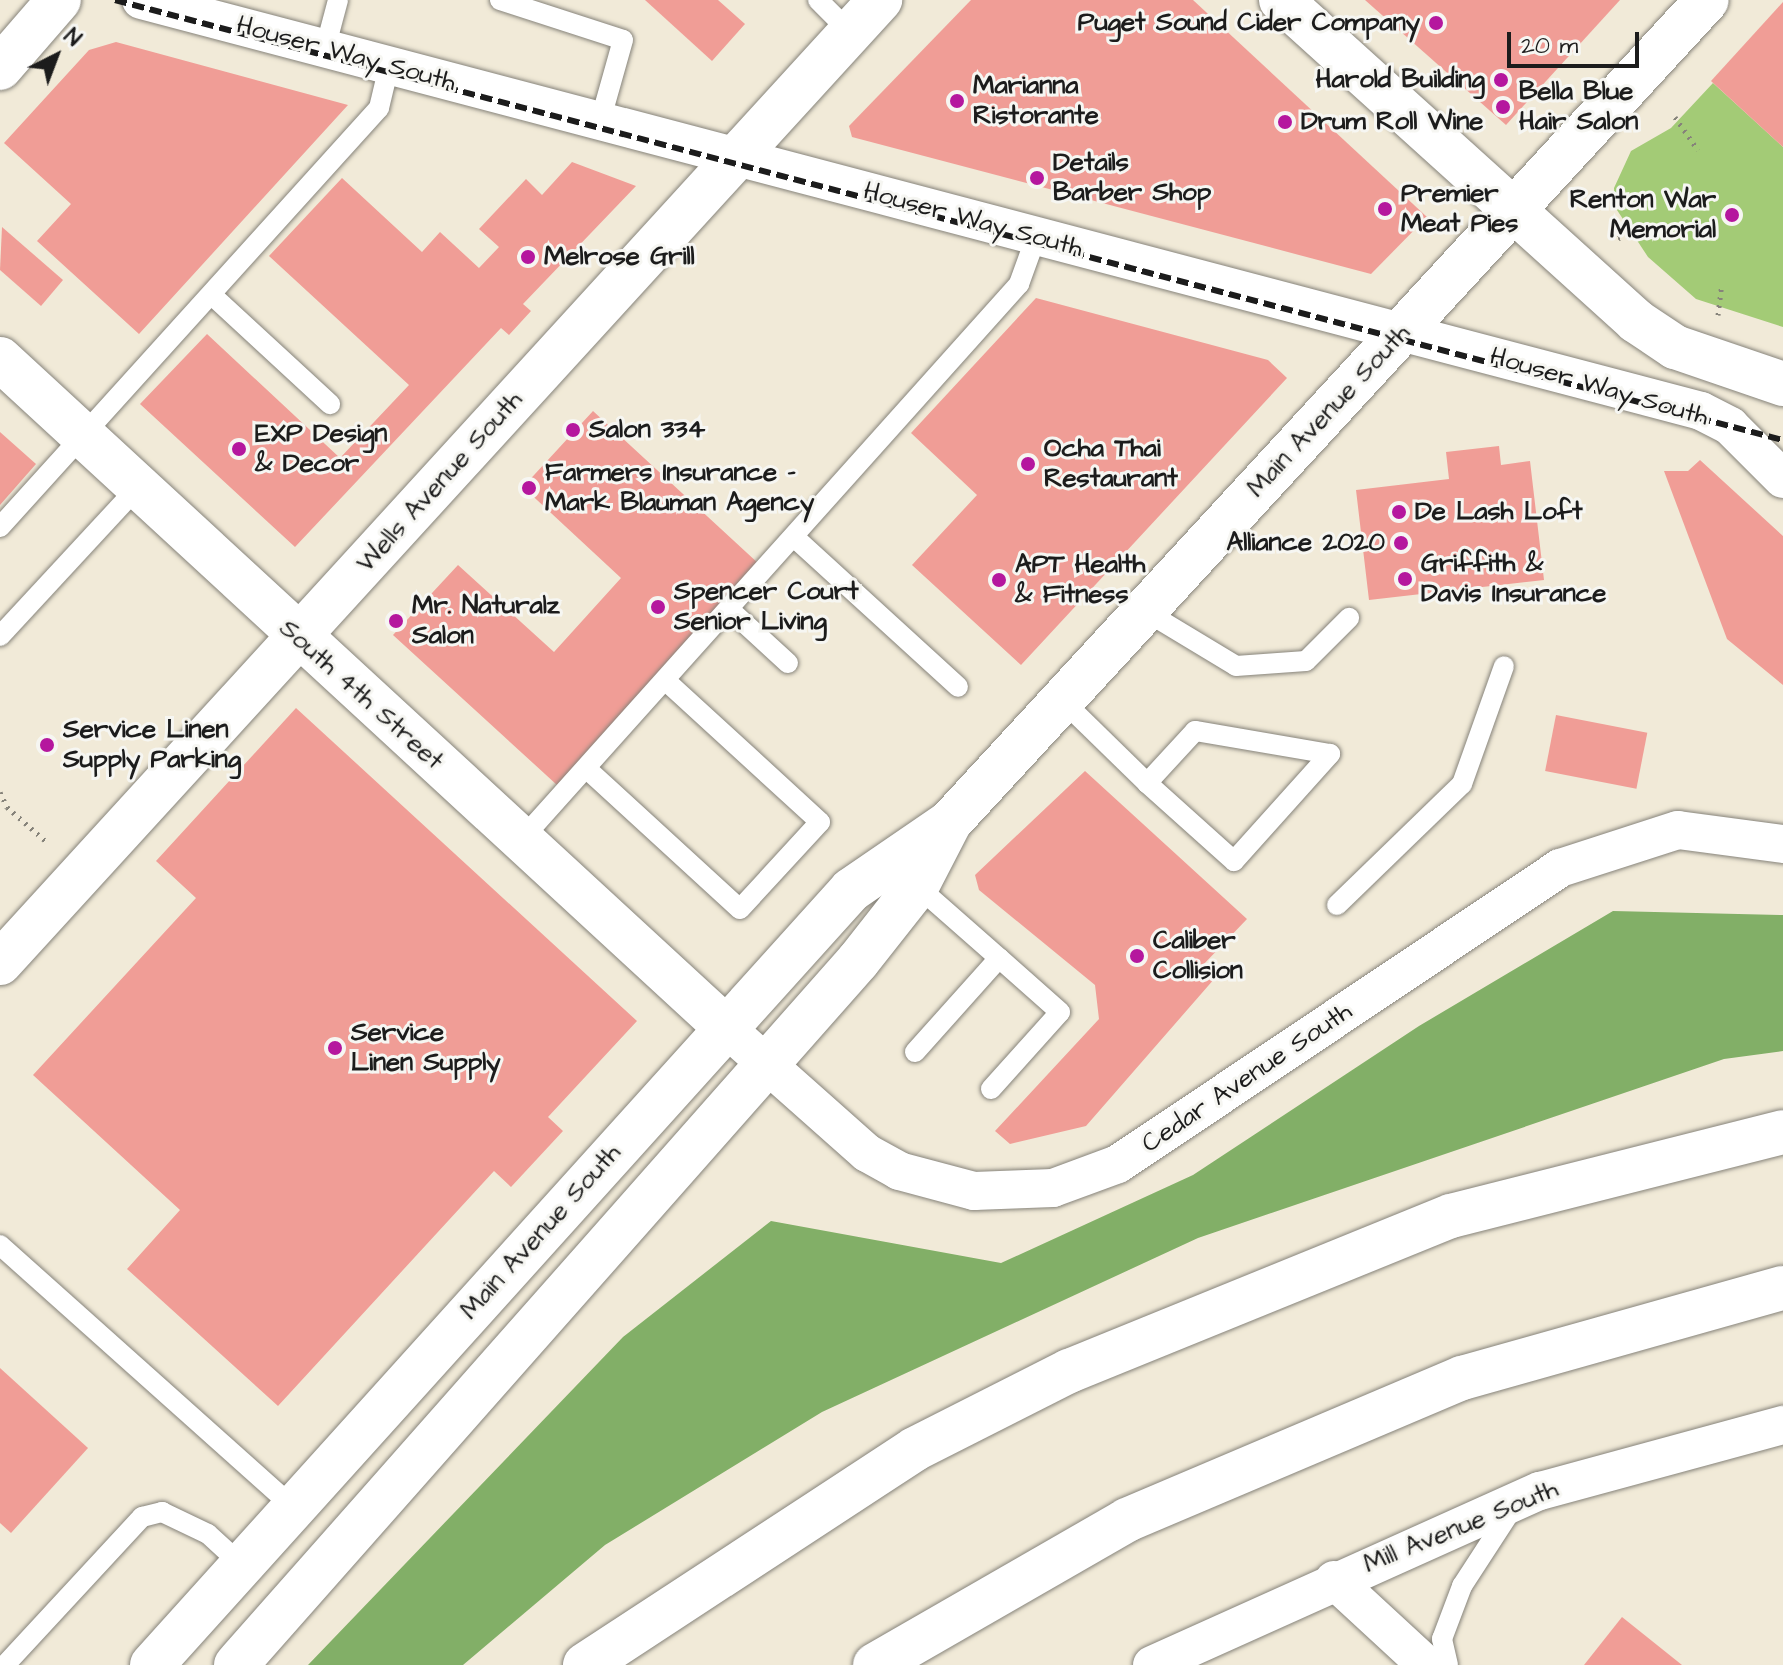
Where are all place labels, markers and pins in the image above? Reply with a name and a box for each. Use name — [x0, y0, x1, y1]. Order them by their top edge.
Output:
place label: Puget Sound Cider Company — [1078, 7, 1420, 39]
marker: Puget Sound Cider Company — [1427, 14, 1445, 32]
place label: Harold Building — [1316, 64, 1485, 96]
place label: Marianna Ristorante — [973, 70, 1099, 132]
marker: Harold Building — [1492, 71, 1510, 89]
place label: Bella Blue Hair Salon — [1519, 76, 1638, 138]
marker: Marianna Ristorante — [948, 92, 966, 110]
marker: Bella Blue Hair Salon — [1494, 98, 1512, 116]
place label: Drum Roll Wine — [1301, 106, 1483, 138]
marker: Drum Roll Wine — [1276, 113, 1294, 131]
place label: Details Barber Shop — [1053, 147, 1211, 208]
marker: Details Barber Shop — [1028, 169, 1046, 187]
place label: Premier Meat Pies — [1401, 178, 1518, 240]
place label: Renton War Memorial — [1570, 184, 1716, 246]
marker: Premier Meat Pies — [1376, 200, 1394, 218]
marker: Renton War Memorial — [1723, 206, 1741, 224]
place label: Melrose Grill — [544, 241, 695, 273]
marker: Melrose Grill — [519, 248, 537, 266]
place label: Salon 334 — [589, 414, 705, 446]
place label: EXP Design & Decor — [255, 418, 387, 480]
marker: Salon 334 — [564, 421, 582, 439]
place label: Ocha Thai Restaurant — [1044, 433, 1178, 494]
marker: EXP Design & Decor — [230, 440, 248, 458]
marker: Ocha Thai Restaurant — [1019, 455, 1037, 473]
place label: Farmers Insurance - Mark Blauman Agency — [545, 457, 814, 518]
marker: Farmers Insurance - Mark Blauman Agency — [520, 479, 538, 497]
place label: De Lash Loft — [1415, 496, 1582, 528]
marker: De Lash Loft — [1390, 503, 1408, 521]
place label: Alliance 2020 — [1227, 527, 1385, 559]
marker: Alliance 2020 — [1392, 534, 1410, 552]
place label: Griffith & Davis Insurance — [1421, 548, 1606, 610]
place label: APT Health & Fitness — [1015, 549, 1145, 610]
marker: Griffith & Davis Insurance — [1396, 570, 1414, 588]
marker: APT Health & Fitness — [990, 571, 1008, 589]
place label: Spencer Court Senior Living — [674, 576, 859, 638]
place label: Mr. Naturalz Salon — [412, 590, 560, 652]
marker: Spencer Court Senior Living — [649, 598, 667, 616]
marker: Mr. Naturalz Salon — [387, 612, 405, 630]
place label: Service Linen Supply Parking — [63, 714, 241, 776]
marker: Service Linen Supply Parking — [38, 736, 56, 754]
place label: Caliber Collision — [1153, 925, 1243, 986]
marker: Caliber Collision — [1128, 947, 1146, 965]
place label: Service Linen Supply — [351, 1017, 501, 1078]
marker: Service Linen Supply — [326, 1039, 344, 1057]

